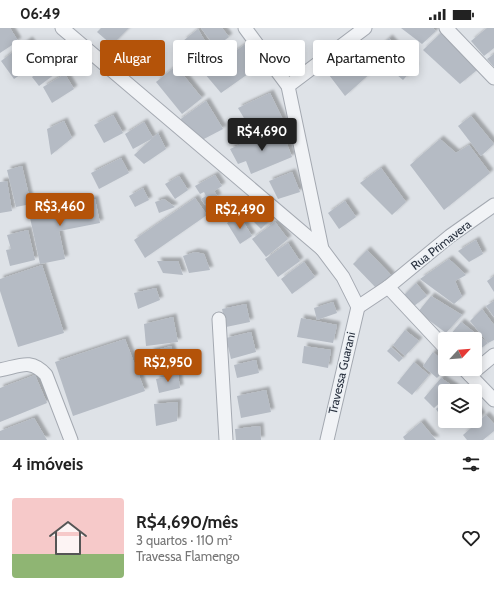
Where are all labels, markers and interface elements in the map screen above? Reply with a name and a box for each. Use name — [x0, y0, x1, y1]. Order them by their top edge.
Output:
text: 06:49 — [20, 5, 60, 23]
chip: Comprar — [12, 40, 92, 76]
chip: Alugar — [100, 40, 165, 76]
chip: Filtros — [173, 40, 237, 76]
chip: Novo — [245, 40, 305, 76]
chip: Apartamento — [313, 40, 419, 76]
pin: R$4,690 — [225, 118, 299, 152]
text: R$4,690 — [237, 123, 287, 139]
pin: R$3,460 — [23, 193, 97, 227]
pin: R$2,490 — [203, 196, 277, 230]
text: R$3,460 — [35, 198, 85, 214]
text: R$2,490 — [215, 201, 265, 217]
street label: Rua Primavera — [408, 216, 474, 273]
street label: Travessa Guarani — [325, 330, 358, 415]
north arrow — [438, 332, 482, 376]
map controls — [438, 332, 482, 428]
pin: R$2,950 — [131, 349, 205, 383]
text: R$2,950 — [144, 354, 192, 370]
button: layers — [438, 384, 482, 428]
icon: filters — [460, 453, 482, 475]
text: 4 imóveis — [12, 454, 83, 474]
text: R$4,690/mês — [136, 512, 238, 532]
icon: home — [44, 514, 92, 562]
icon: heart — [460, 527, 482, 549]
text: 3 quartos · 110 m² — [136, 532, 232, 548]
text: Travessa Flamengo — [136, 548, 240, 564]

